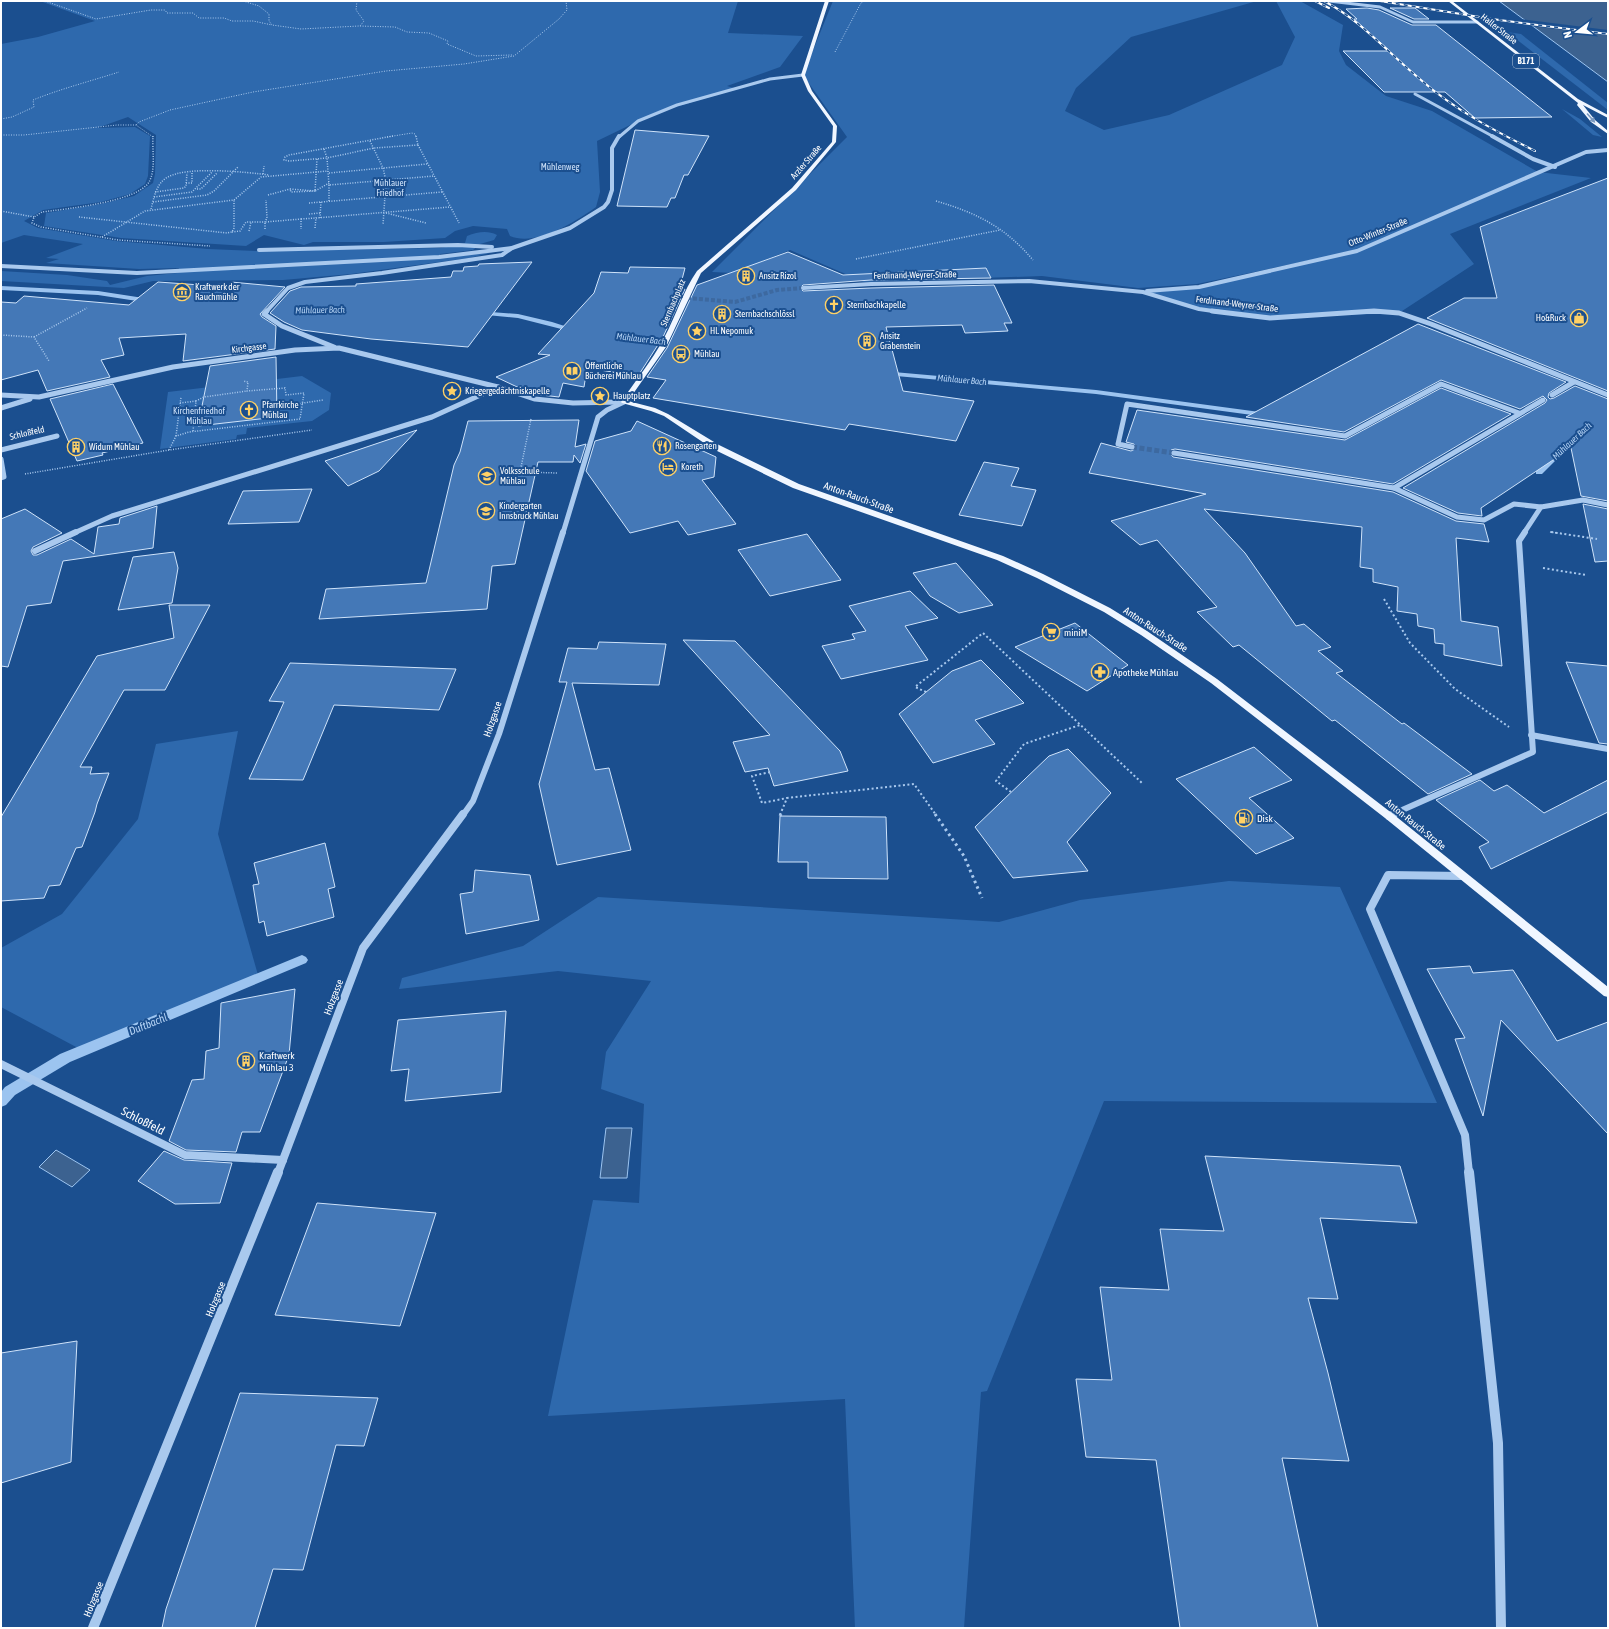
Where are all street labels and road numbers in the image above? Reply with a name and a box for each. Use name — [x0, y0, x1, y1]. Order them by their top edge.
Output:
street label: Haller Straße — [1479, 12, 1519, 46]
road number: B171 — [1513, 54, 1539, 68]
street label: Arzler Straße — [788, 143, 824, 181]
street label: Otto-Winter-Straße — [1347, 216, 1409, 248]
street label: Ferdinand-Weyrer-Straße — [873, 269, 957, 281]
street label: Sternbachplatz — [659, 277, 688, 328]
street label: Ferdinand-Weyrer-Straße — [1195, 294, 1279, 314]
street label: Kirchgasse — [231, 341, 267, 355]
street label: Schloßfeld — [9, 424, 45, 442]
street label: Anton-Rauch-Straße — [822, 480, 896, 515]
street label: Anton-Rauch-Straße — [1122, 605, 1190, 654]
street label: Holzgasse — [481, 699, 504, 739]
street label: Anton-Rauch-Straße — [1384, 797, 1448, 852]
street label: Holzgasse — [322, 977, 345, 1016]
street label: Schloßfeld — [119, 1104, 167, 1138]
street label: Holzgasse — [203, 1280, 228, 1318]
street label: Holzgasse — [81, 1580, 106, 1618]

